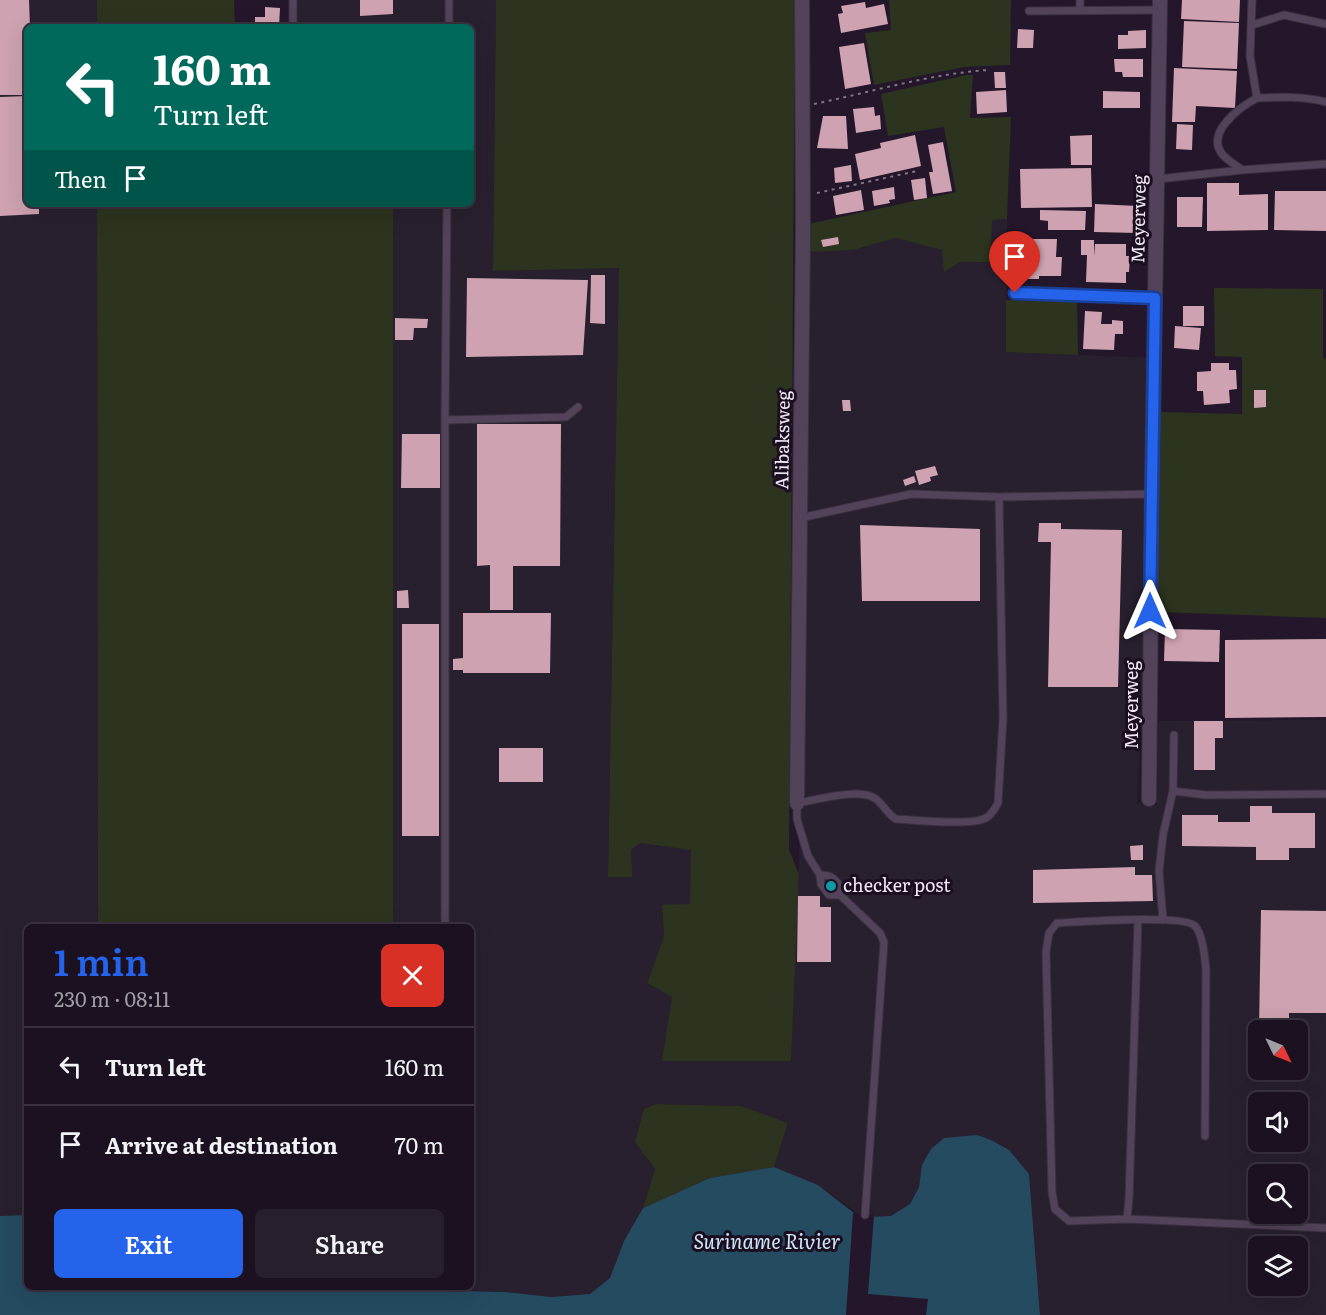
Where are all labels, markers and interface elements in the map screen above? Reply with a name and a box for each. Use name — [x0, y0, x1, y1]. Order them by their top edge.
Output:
text: 160 m — [153, 36, 271, 98]
icon: left — [54, 48, 132, 126]
text: Turn left — [153, 93, 268, 133]
text: Then — [54, 162, 107, 195]
icon: arrive — [119, 162, 152, 195]
street label: Meyerweg — [1123, 173, 1152, 264]
pin — [989, 231, 1040, 293]
icon: arrive — [998, 240, 1031, 273]
street label: Alibaksweg — [767, 389, 796, 490]
position arrow — [1118, 579, 1182, 643]
street label: Meyerweg — [1117, 660, 1144, 749]
place label: checker post — [843, 871, 951, 898]
marker: checker post — [824, 879, 838, 893]
text: 1 min — [54, 934, 149, 987]
button: close — [381, 944, 444, 1007]
text: 230 m · 08:11 — [54, 983, 170, 1013]
north arrow — [1248, 1020, 1308, 1080]
map controls — [1248, 1020, 1308, 1296]
icon: left — [54, 1050, 87, 1083]
text: Turn left — [105, 1050, 206, 1083]
text: 160 m — [385, 1050, 444, 1083]
button: sound — [1248, 1092, 1308, 1152]
icon: arrive — [54, 1128, 87, 1161]
text: Arrive at destination — [105, 1128, 338, 1161]
text: 70 m — [394, 1128, 444, 1161]
button: search — [1248, 1164, 1308, 1224]
button: Exit — [54, 1209, 243, 1278]
button: Share — [255, 1209, 444, 1278]
water label: Suriname Rivier — [693, 1225, 841, 1255]
button: layers — [1248, 1236, 1308, 1296]

